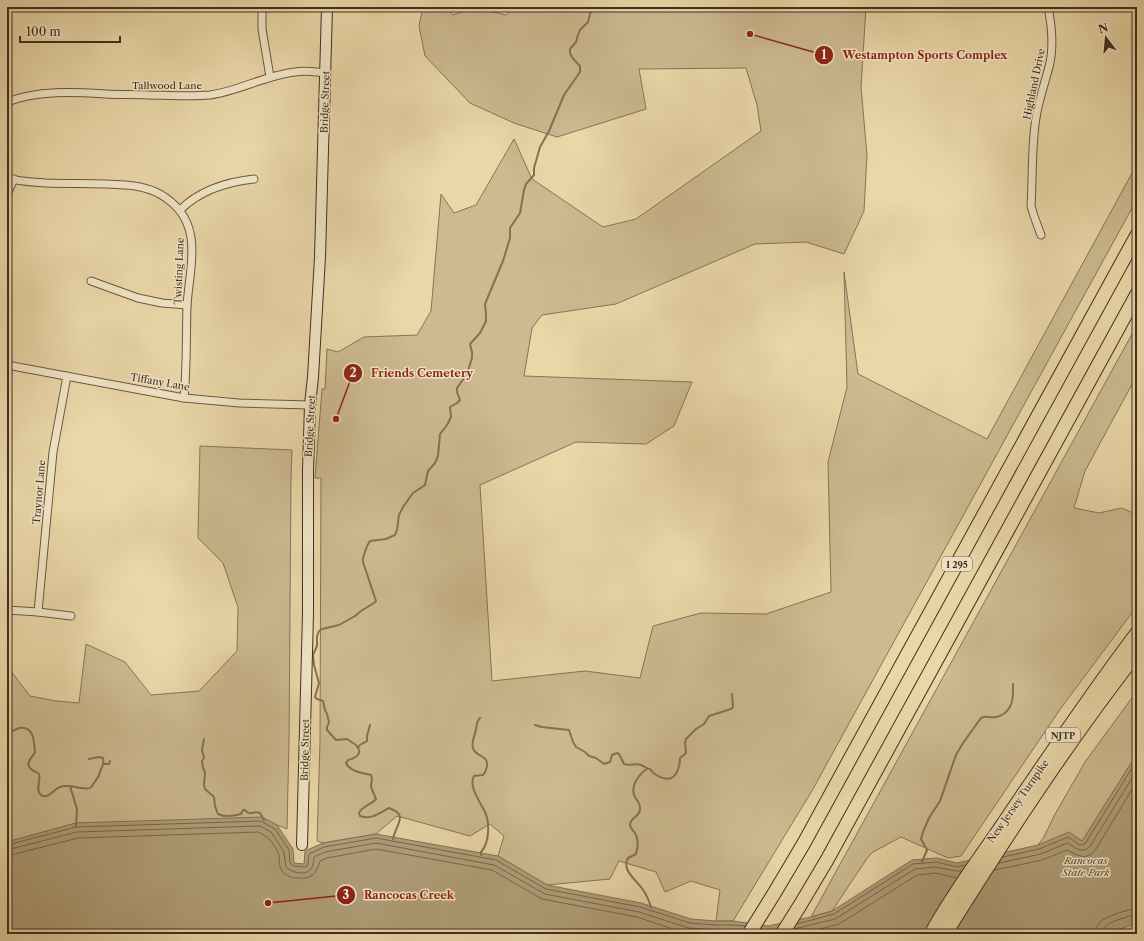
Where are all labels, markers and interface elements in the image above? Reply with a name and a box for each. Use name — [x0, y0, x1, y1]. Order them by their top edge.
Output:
scale bar — [20, 18, 120, 44]
north arrow — [1086, 18, 1126, 58]
text: N — [1097, 20, 1110, 36]
text: 100 m — [26, 24, 61, 39]
callout: Westampton Sports Complex — [814, 44, 1015, 67]
text: 1 — [821, 47, 827, 62]
street label: Highland Drive — [1020, 47, 1048, 121]
text: Westampton Sports Complex — [842, 48, 1008, 62]
street label: Bridge Street — [317, 70, 333, 133]
street label: Tallwood Lane — [132, 79, 203, 92]
street label: Twisting Lane — [171, 237, 187, 305]
callout: Friends Cemetery — [343, 362, 481, 385]
text: 2 — [349, 365, 357, 380]
text: Friends Cemetery — [371, 366, 473, 380]
street label: Tiffany Lane — [129, 370, 191, 394]
street label: Bridge Street — [302, 394, 318, 457]
street label: Traynor Lane — [30, 459, 48, 525]
road number: I 295 — [942, 557, 972, 571]
street label: Bridge Street — [298, 718, 312, 781]
road number: NJTP — [1046, 728, 1080, 742]
street label: New Jersey Turnpike — [984, 757, 1052, 845]
park label: Rancocas State Park — [1061, 854, 1111, 879]
callout: Rancocas Creek — [336, 884, 462, 907]
text: 3 — [343, 887, 350, 902]
text: Rancocas Creek — [364, 888, 455, 902]

